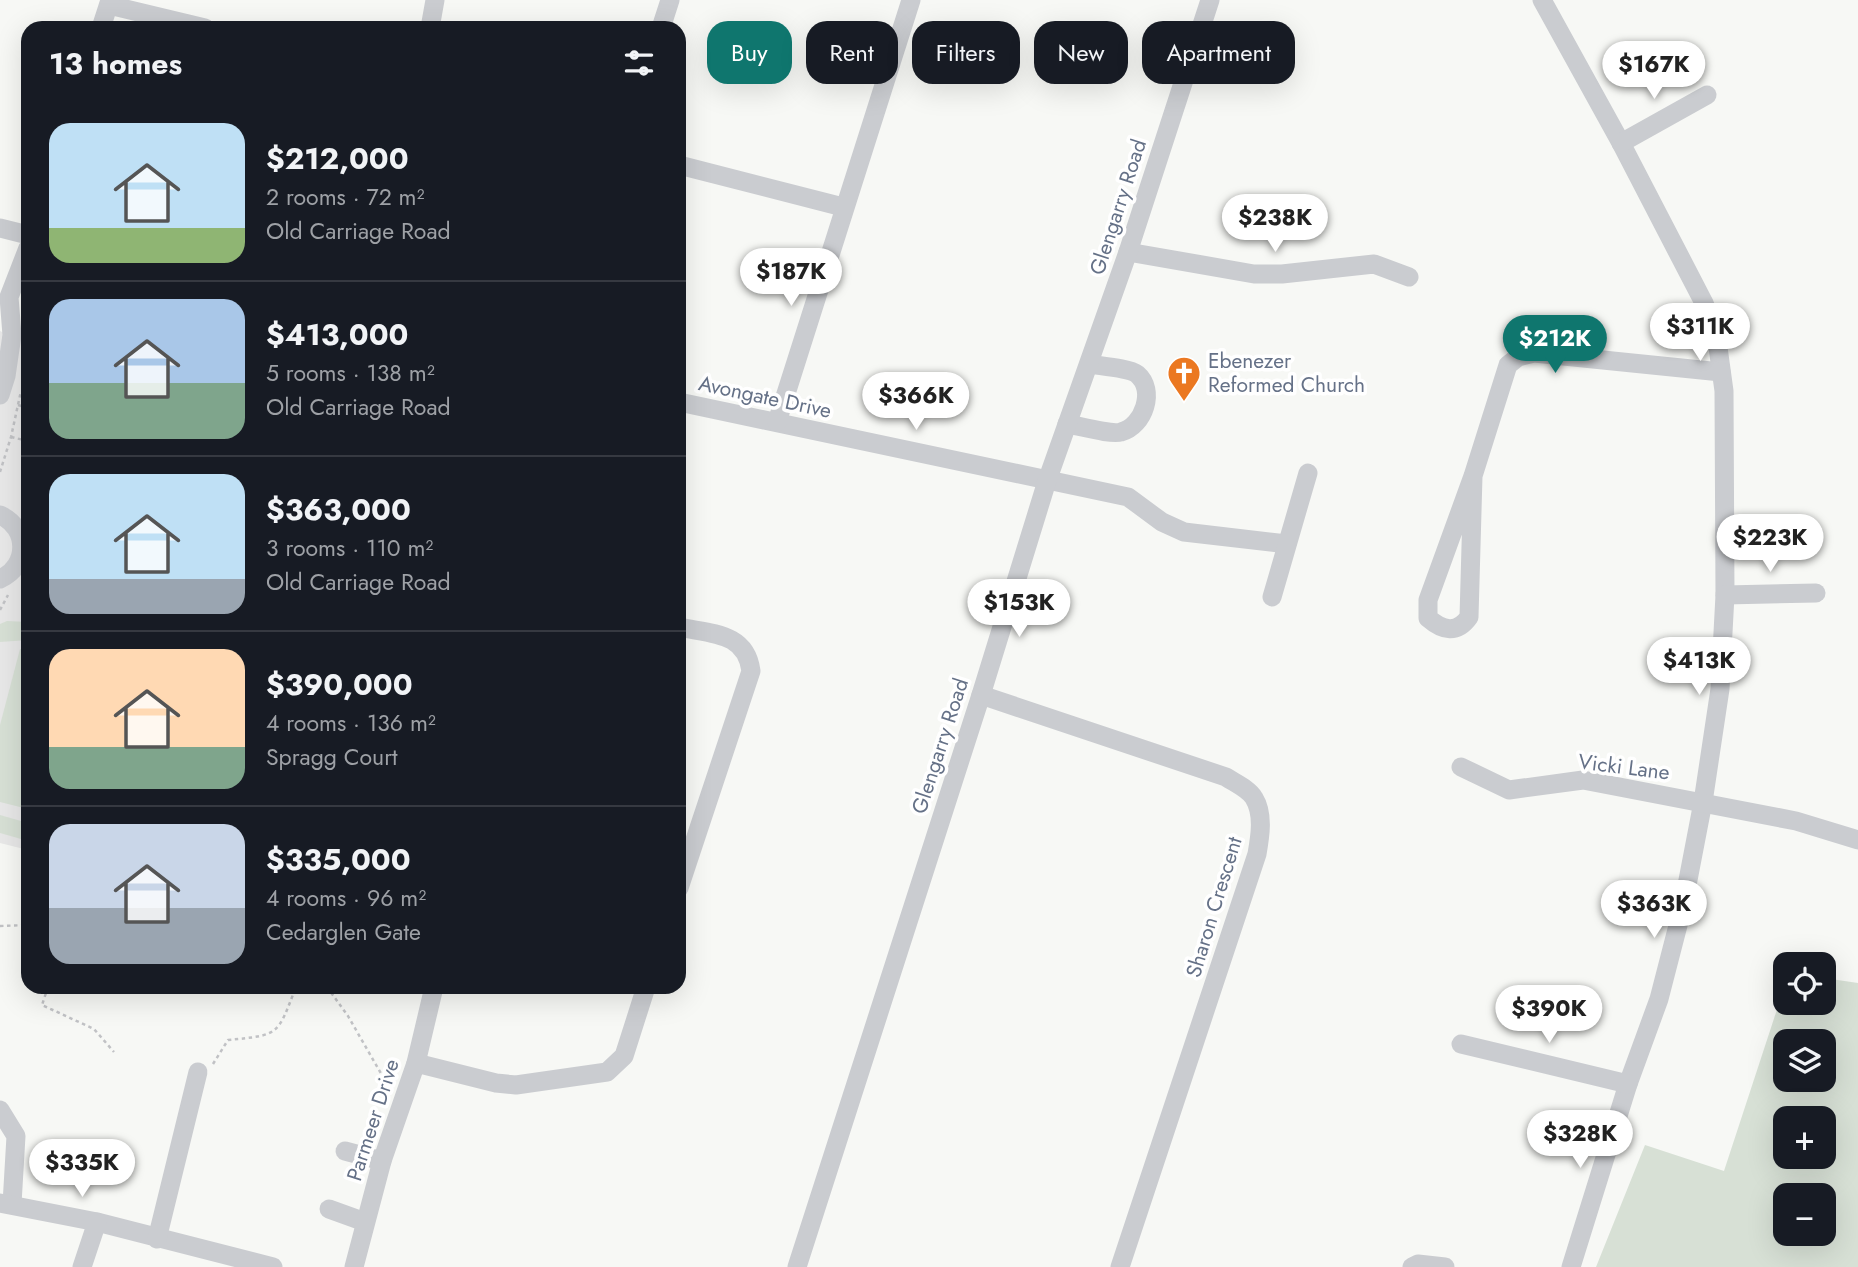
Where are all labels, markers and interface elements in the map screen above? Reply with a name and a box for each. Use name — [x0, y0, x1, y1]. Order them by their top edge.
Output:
chip: Buy — [707, 21, 792, 84]
chip: Rent — [806, 21, 898, 84]
chip: Filters — [912, 21, 1020, 84]
chip: New — [1034, 21, 1128, 84]
chip: Apartment — [1142, 21, 1295, 84]
text: 13 homes — [49, 42, 182, 85]
pin: $167K — [1605, 42, 1703, 101]
icon: filters — [620, 44, 658, 82]
text: $167K — [1618, 47, 1690, 81]
street label: Glengarry Road — [1082, 135, 1154, 279]
text: $212,000 — [266, 137, 409, 180]
icon: home — [105, 151, 189, 235]
text: 2 rooms · 72 m² — [266, 180, 425, 214]
pin: $238K — [1226, 194, 1324, 254]
text: $238K — [1238, 200, 1312, 234]
text: Old Carriage Road — [266, 214, 451, 248]
pin: $187K — [742, 248, 840, 308]
text: $187K — [756, 254, 826, 288]
pin: $311K — [1651, 304, 1749, 363]
text: $311K — [1666, 309, 1734, 343]
text: $413,000 — [266, 313, 408, 356]
pin: $212K — [1506, 316, 1604, 375]
text: $212K — [1519, 321, 1591, 355]
icon: home — [105, 327, 189, 411]
place label: Ebenezer Reformed Church — [1208, 346, 1365, 400]
church icon: Ebenezer Reformed Church — [1165, 354, 1203, 403]
text: 5 rooms · 138 m² — [266, 356, 435, 390]
street label: Avongate Drive — [696, 368, 834, 426]
pin: $366K — [867, 372, 965, 432]
text: $366K — [878, 378, 954, 412]
text: Old Carriage Road — [266, 390, 451, 424]
text: $363,000 — [266, 488, 411, 531]
icon: home — [105, 502, 189, 586]
pin: $223K — [1721, 514, 1819, 574]
text: $223K — [1733, 520, 1807, 554]
text: 3 rooms · 110 m² — [266, 531, 433, 565]
text: Old Carriage Road — [266, 565, 451, 599]
pin: $153K — [970, 580, 1068, 639]
text: $153K — [983, 585, 1055, 619]
pin: $413K — [1650, 638, 1748, 697]
text: $413K — [1663, 643, 1735, 677]
text: $390,000 — [266, 663, 413, 706]
street label: Glengarry Road — [904, 674, 976, 818]
icon: home — [105, 677, 189, 761]
text: 4 rooms · 136 m² — [266, 706, 436, 740]
text: Spragg Court — [266, 740, 398, 774]
street label: Vicki Lane — [1577, 747, 1672, 788]
street label: Sharon Crescent — [1178, 833, 1250, 981]
text: $335,000 — [266, 838, 411, 881]
icon: home — [105, 852, 189, 936]
pin: $363K — [1605, 880, 1703, 940]
text: 4 rooms · 96 m² — [266, 881, 426, 915]
text: $363K — [1617, 886, 1691, 920]
text: Cedarglen Gate — [266, 915, 421, 949]
map controls — [1773, 952, 1836, 1246]
button: locate — [1773, 952, 1836, 1015]
pin: $390K — [1500, 986, 1598, 1045]
text: $390K — [1511, 991, 1587, 1025]
button: layers — [1773, 1029, 1836, 1092]
street label: Parmeer Drive — [339, 1055, 407, 1185]
button: + — [1773, 1106, 1836, 1169]
pin: $328K — [1531, 1110, 1629, 1170]
text: $328K — [1543, 1116, 1617, 1150]
pin: $335K — [33, 1140, 131, 1199]
text: $335K — [45, 1145, 119, 1179]
button: − — [1773, 1183, 1836, 1246]

